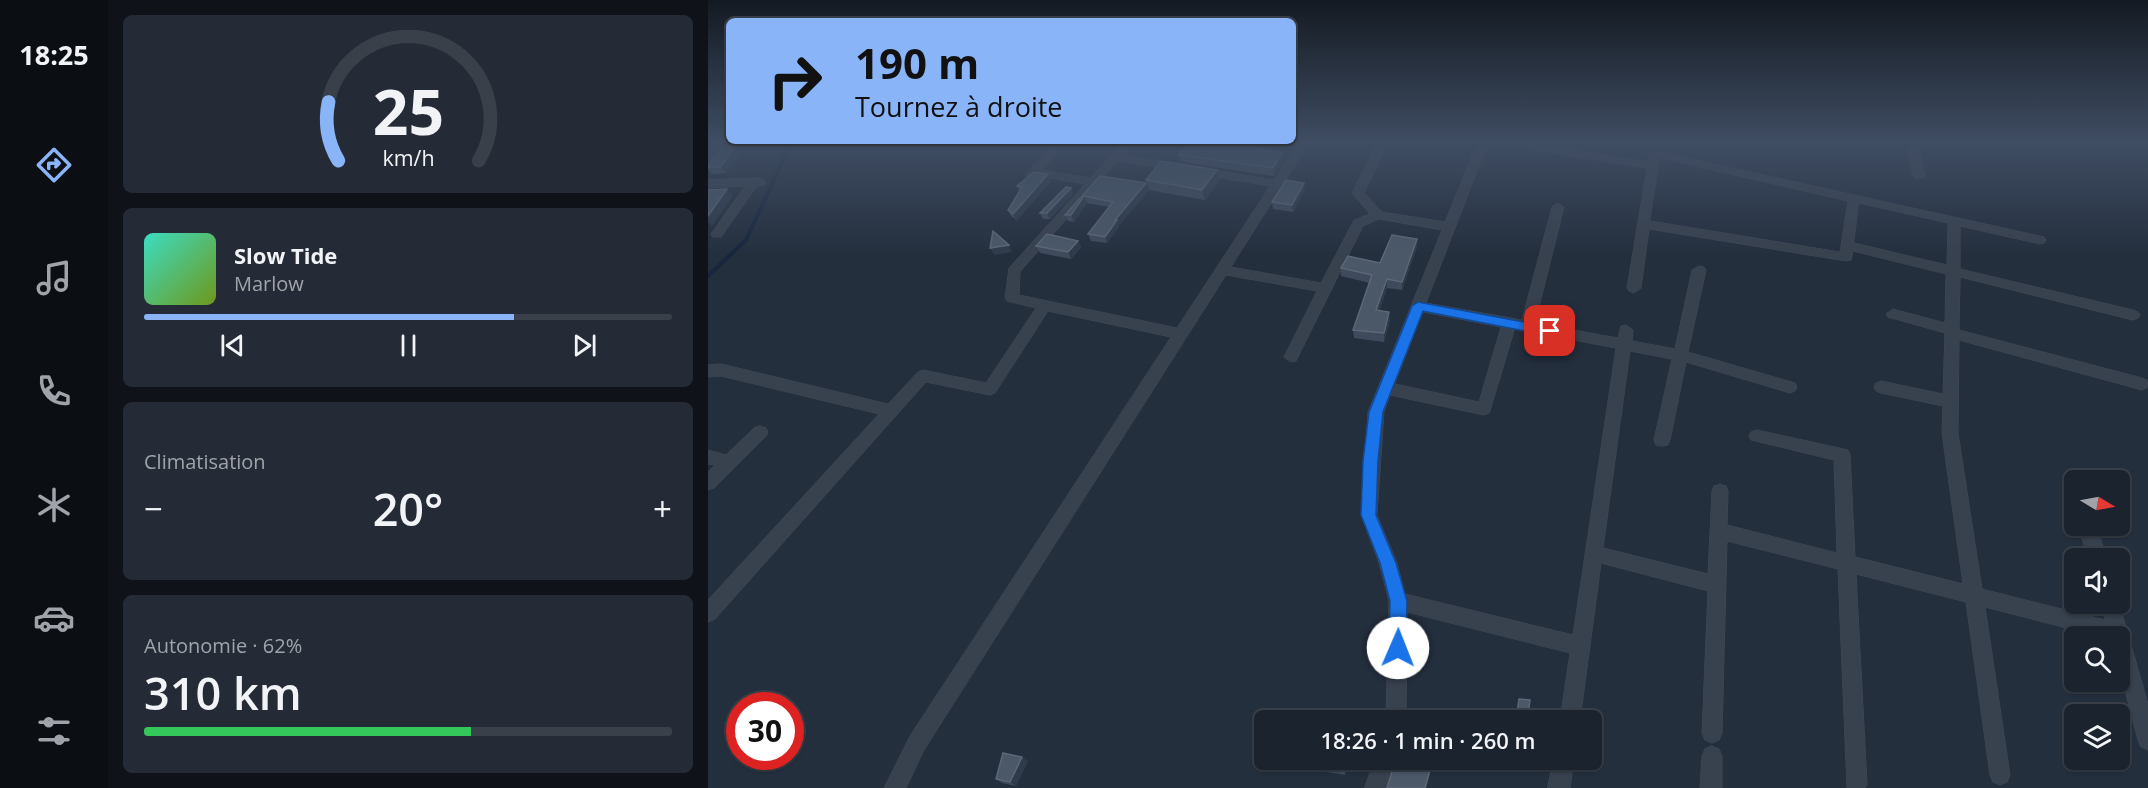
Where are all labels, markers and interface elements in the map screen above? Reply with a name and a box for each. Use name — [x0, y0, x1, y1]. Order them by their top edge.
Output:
text: 190 m — [855, 34, 979, 91]
text: 18:25 — [19, 36, 89, 73]
icon: right — [756, 42, 834, 120]
text: 25 — [372, 68, 444, 153]
text: Tournez à droite — [855, 88, 1063, 125]
icon: directions — [33, 144, 75, 186]
text: km/h — [382, 144, 434, 173]
text: Slow Tide — [234, 240, 337, 270]
icon: music — [33, 257, 75, 299]
text: Marlow — [234, 270, 304, 297]
pin — [1524, 305, 1575, 356]
icon: arrive — [1533, 314, 1566, 347]
icon: previous — [216, 329, 249, 362]
icon: pause — [392, 329, 425, 362]
icon: next — [568, 329, 601, 362]
icon: phone — [33, 370, 75, 412]
text: Climatisation — [144, 448, 266, 475]
north arrow — [2064, 470, 2130, 536]
map controls — [2064, 470, 2130, 770]
text: 20° — [373, 478, 443, 539]
icon: climate — [33, 484, 75, 526]
text: − — [144, 486, 163, 531]
text: + — [653, 486, 672, 531]
button: sound — [2064, 548, 2130, 614]
icon: car — [33, 597, 75, 639]
position arrow — [1366, 616, 1430, 680]
button: search — [2064, 626, 2130, 692]
text: Autonomie · 62% — [144, 632, 302, 659]
text: 310 km — [144, 662, 302, 723]
speed limit sign: 30 — [726, 692, 804, 770]
button: layers — [2064, 704, 2130, 770]
icon: filters — [33, 710, 75, 752]
text: 18:26 · 1 min · 260 m — [1320, 725, 1536, 755]

